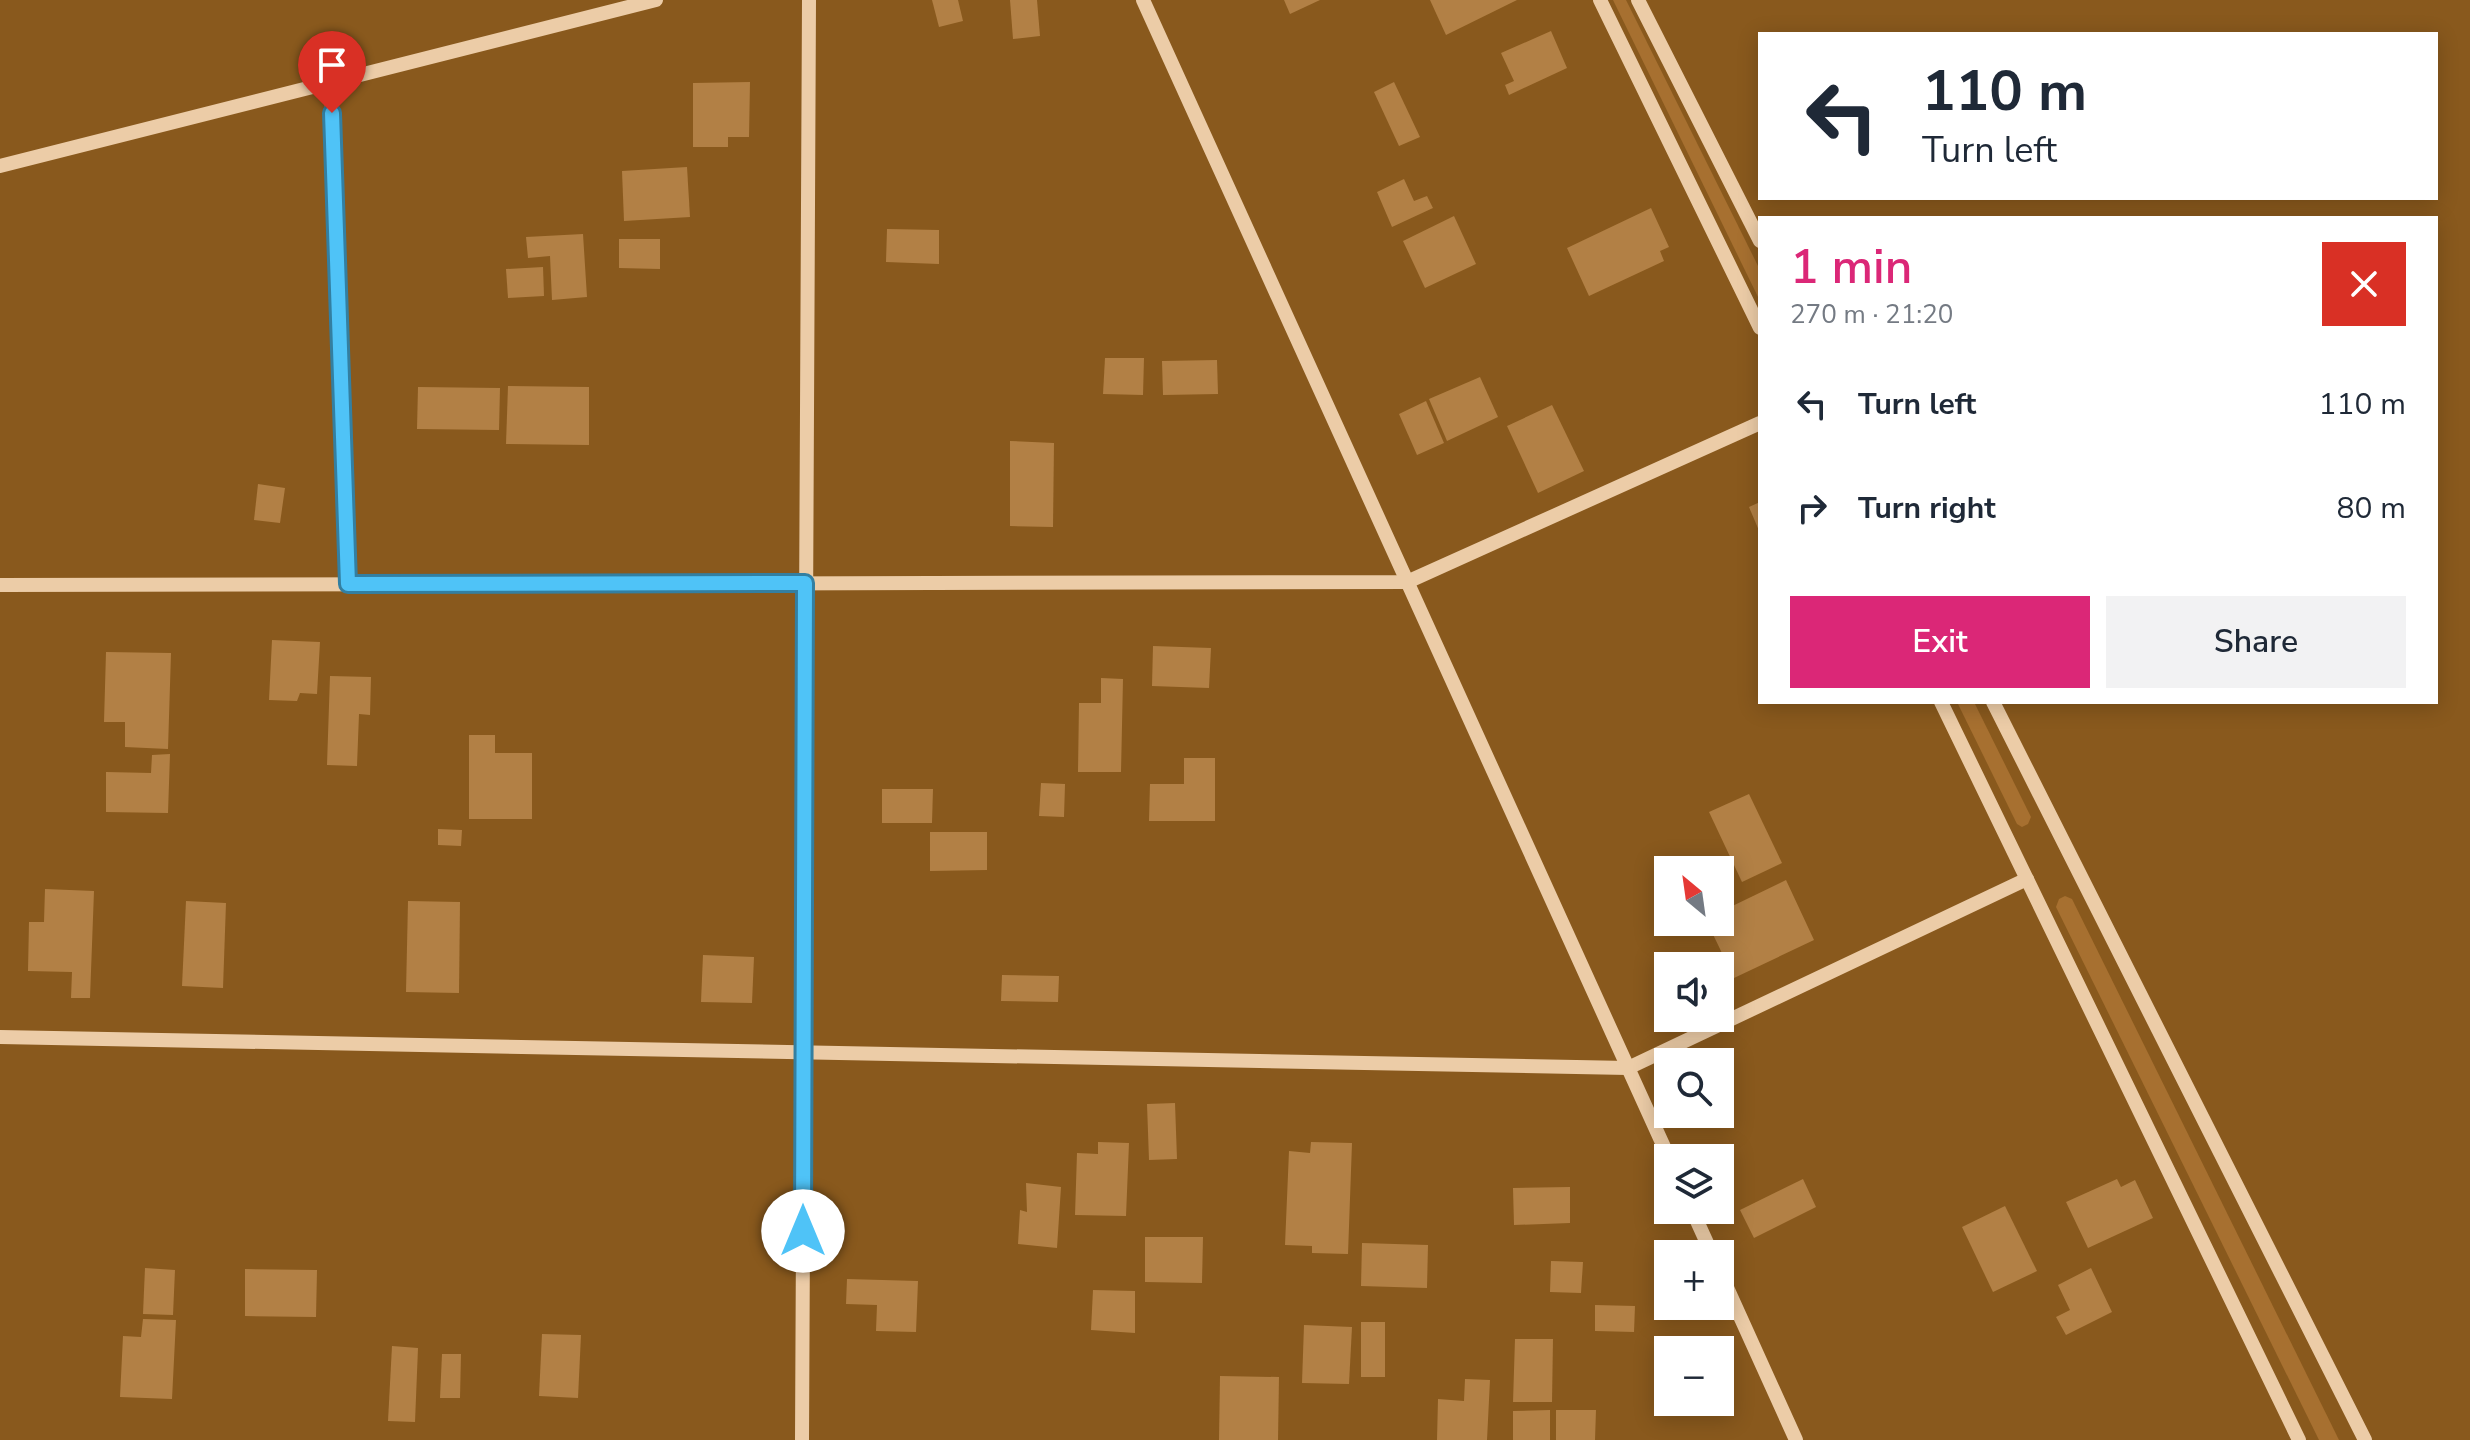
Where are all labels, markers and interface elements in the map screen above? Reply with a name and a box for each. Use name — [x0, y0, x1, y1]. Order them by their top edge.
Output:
pin — [298, 31, 366, 113]
icon: arrive — [310, 43, 354, 87]
text: 110 m — [1922, 53, 2087, 130]
icon: left — [1790, 64, 1894, 168]
text: Turn left — [1922, 126, 2057, 175]
text: 1 min — [1790, 234, 1912, 300]
button: close — [2322, 242, 2406, 326]
text: 270 m · 21:20 — [1790, 297, 1953, 332]
icon: left — [1790, 382, 1834, 426]
text: Turn left — [1858, 384, 1976, 425]
text: 110 m — [2319, 384, 2406, 425]
icon: right — [1790, 486, 1834, 530]
text: Turn right — [1858, 488, 1996, 529]
text: 80 m — [2337, 488, 2406, 529]
button: Exit — [1790, 596, 2090, 688]
button: Share — [2106, 596, 2406, 688]
north arrow — [1654, 856, 1734, 936]
map controls — [1654, 856, 1734, 1416]
button: sound — [1654, 952, 1734, 1032]
button: search — [1654, 1048, 1734, 1128]
button: layers — [1654, 1144, 1734, 1224]
position arrow — [761, 1189, 845, 1273]
button: + — [1654, 1240, 1734, 1320]
button: − — [1654, 1336, 1734, 1416]

